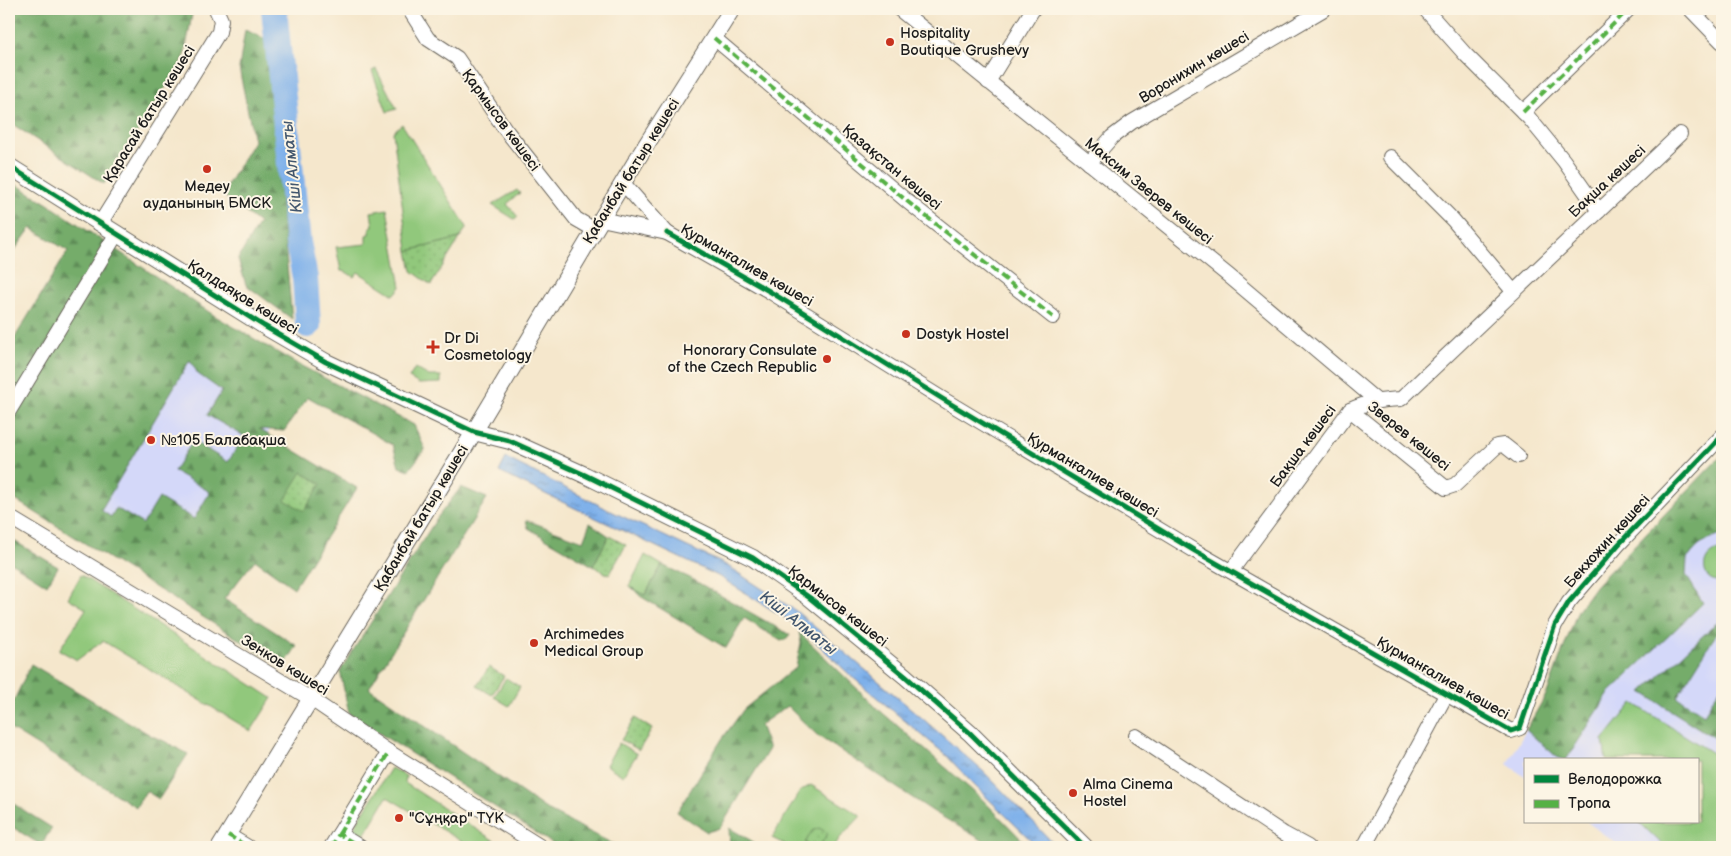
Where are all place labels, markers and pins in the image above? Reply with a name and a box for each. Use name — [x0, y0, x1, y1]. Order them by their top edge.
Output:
place label: Hospitality Boutique Grushevy — [900, 24, 1029, 60]
marker: Hospitality Boutique Grushevy — [884, 36, 896, 48]
marker: Медеу ауданының БМСК — [201, 163, 213, 175]
place label: Медеу ауданының БМСК — [143, 177, 271, 213]
place label: Dostyk Hostel — [916, 325, 1009, 344]
marker: Dostyk Hostel — [900, 328, 912, 340]
place label: Dr Di Cosmetology — [444, 329, 532, 365]
marker: Dr Di Cosmetology — [426, 340, 440, 354]
place label: Honorary Consulate of the Czech Republic — [667, 341, 817, 377]
marker: Honorary Consulate of the Czech Republic — [821, 353, 833, 365]
place label: №105 Балабақша — [161, 431, 286, 450]
marker: №105 Балабақша — [145, 434, 157, 446]
place label: Archimedes Medical Group — [544, 625, 644, 661]
marker: Archimedes Medical Group — [528, 637, 540, 649]
place label: Alma Cinema Hostel — [1083, 775, 1173, 811]
marker: Alma Cinema Hostel — [1067, 787, 1079, 799]
place label: "Сұңқар" ТҮК — [409, 809, 504, 828]
marker: "Сұңқар" ТҮК — [393, 812, 405, 824]

